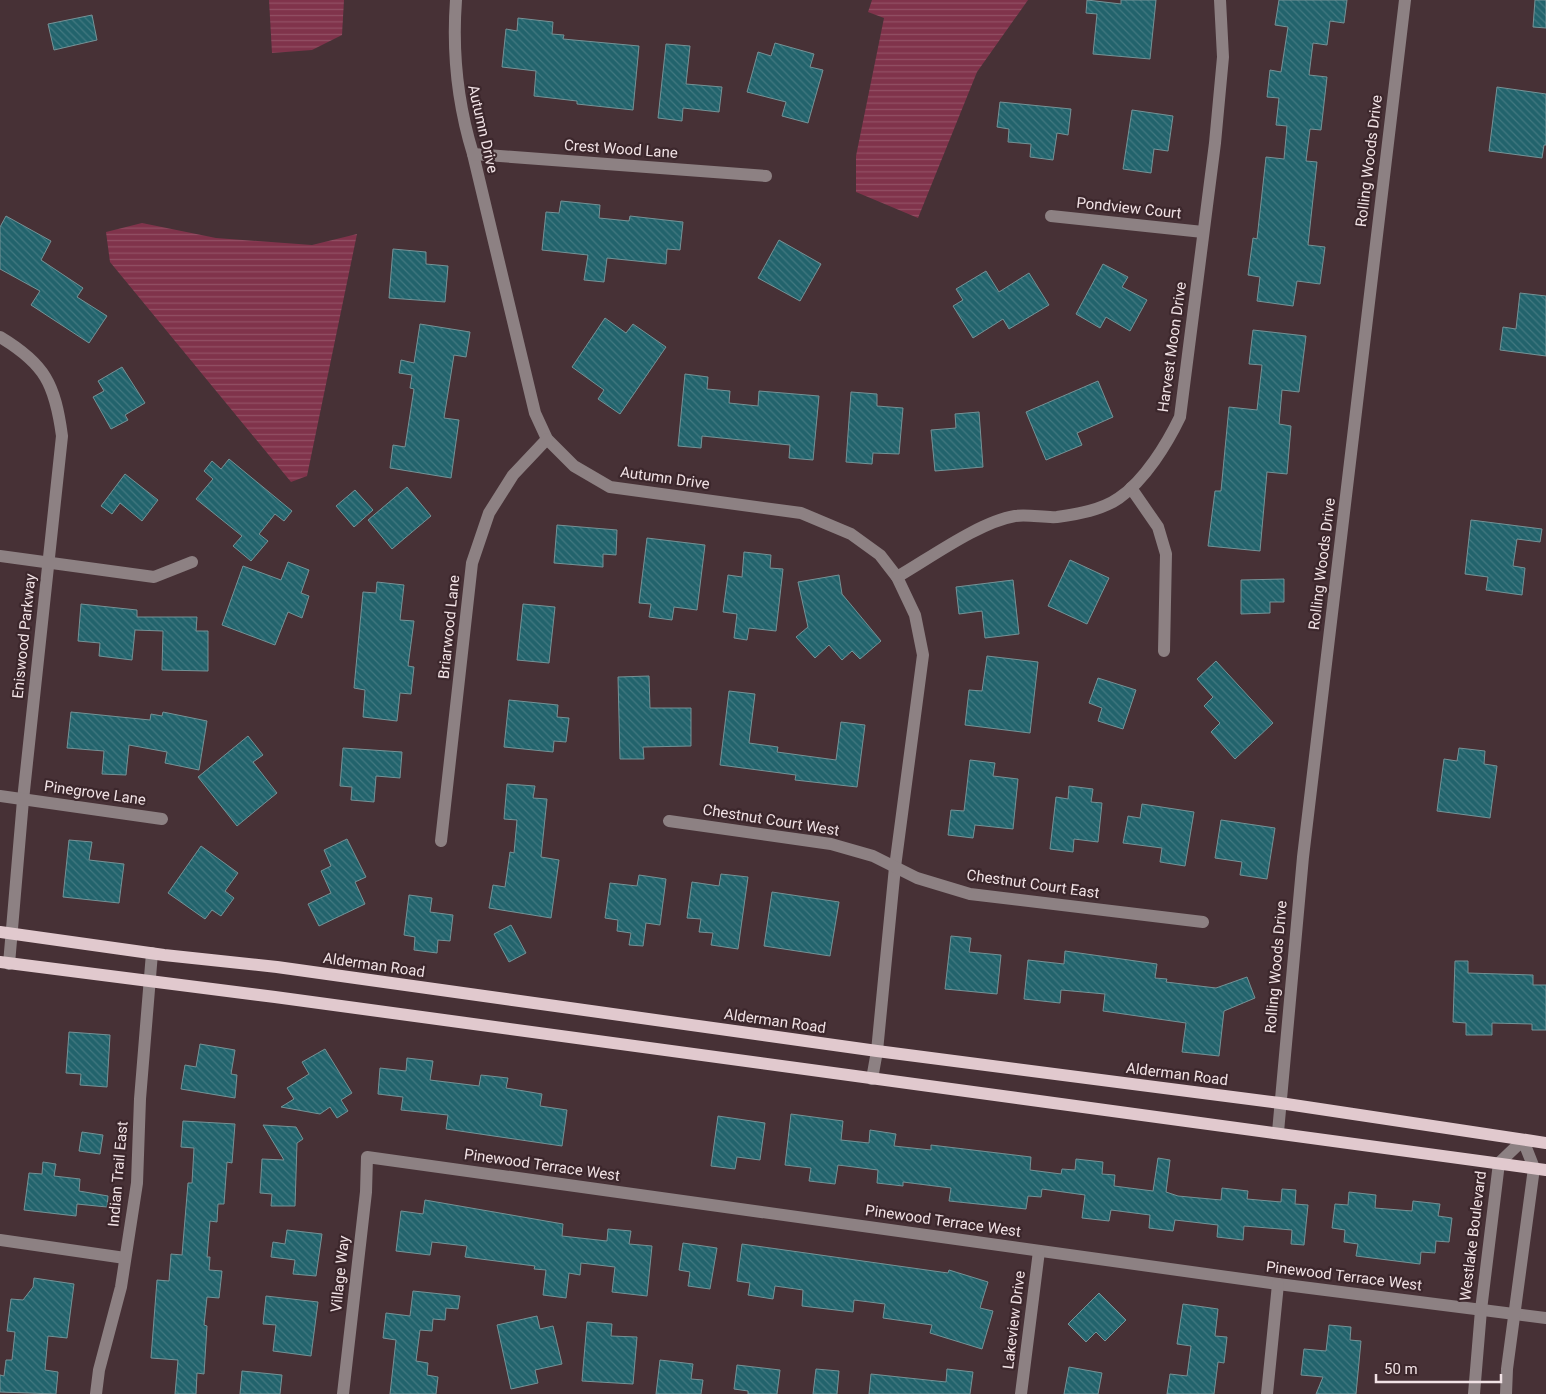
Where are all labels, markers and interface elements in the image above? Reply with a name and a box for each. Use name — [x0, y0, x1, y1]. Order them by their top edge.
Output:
street label: Autumn Drive — [464, 83, 502, 175]
street label: Rolling Woods Drive — [1352, 94, 1386, 228]
street label: Crest Wood Lane — [564, 136, 678, 162]
street label: Pondview Court — [1076, 194, 1182, 222]
street label: Harvest Moon Drive — [1154, 281, 1190, 413]
street label: Autumn Drive — [619, 463, 711, 493]
street label: Rolling Woods Drive — [1305, 497, 1339, 631]
street label: Eniswood Parkway — [8, 573, 40, 699]
street label: Briarwood Lane — [435, 574, 463, 680]
street label: Pinegrove Lane — [43, 777, 147, 809]
street label: Chestnut Court West — [701, 800, 841, 840]
street label: Chestnut Court East — [965, 866, 1101, 902]
street label: Rolling Woods Drive — [1261, 900, 1291, 1034]
street label: Alderman Road — [322, 949, 426, 981]
street label: Alderman Road — [723, 1005, 827, 1037]
street label: Alderman Road — [1125, 1059, 1229, 1089]
street label: Indian Trail East — [104, 1120, 132, 1228]
street label: Pinewood Terrace West — [463, 1145, 621, 1185]
street label: Westlake Boulevard — [1456, 1170, 1490, 1302]
street label: Pinewood Terrace West — [864, 1201, 1022, 1241]
street label: Village Way — [327, 1235, 353, 1313]
street label: Pinewood Terrace West — [1265, 1257, 1423, 1295]
street label: Lakeview Drive — [999, 1270, 1029, 1370]
scale bar — [1376, 1352, 1501, 1384]
text: 50 m — [1384, 1360, 1418, 1378]

